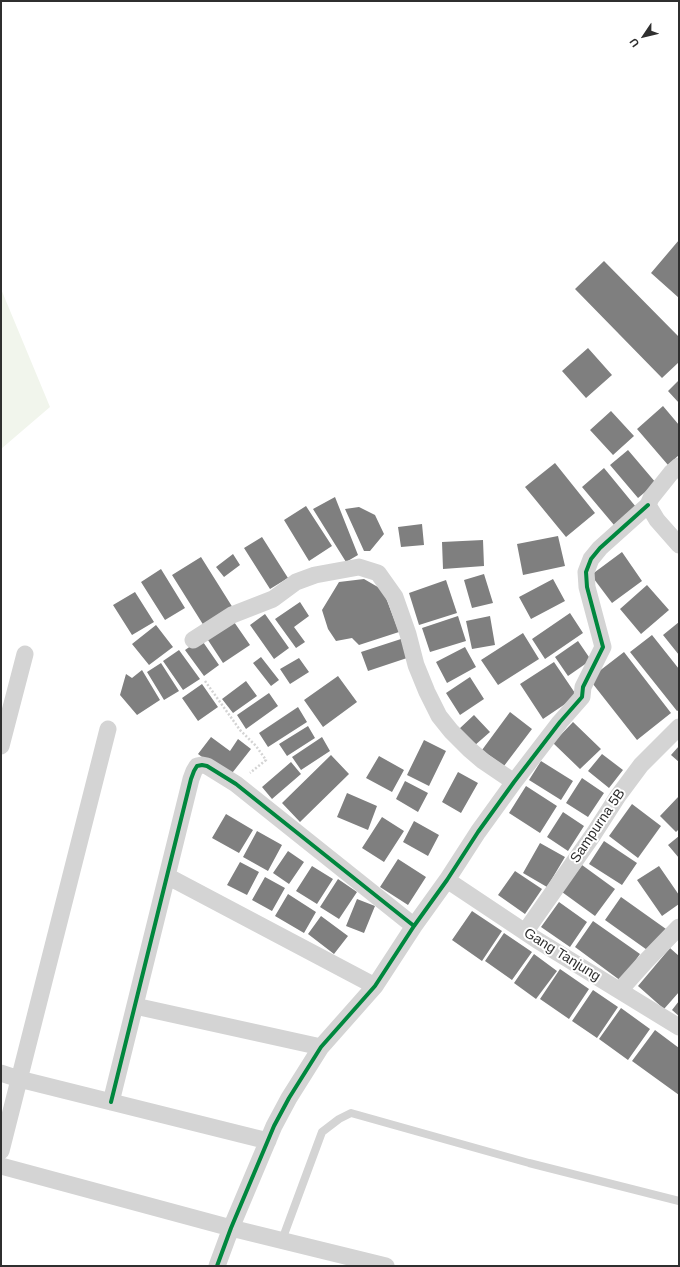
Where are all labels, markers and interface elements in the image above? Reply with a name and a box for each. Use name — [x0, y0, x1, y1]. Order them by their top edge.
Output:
north arrow — [624, 16, 664, 56]
text: U — [627, 36, 641, 50]
street label: Sampurna 5B — [567, 786, 629, 866]
street label: Gang Tanjung — [521, 925, 603, 985]

